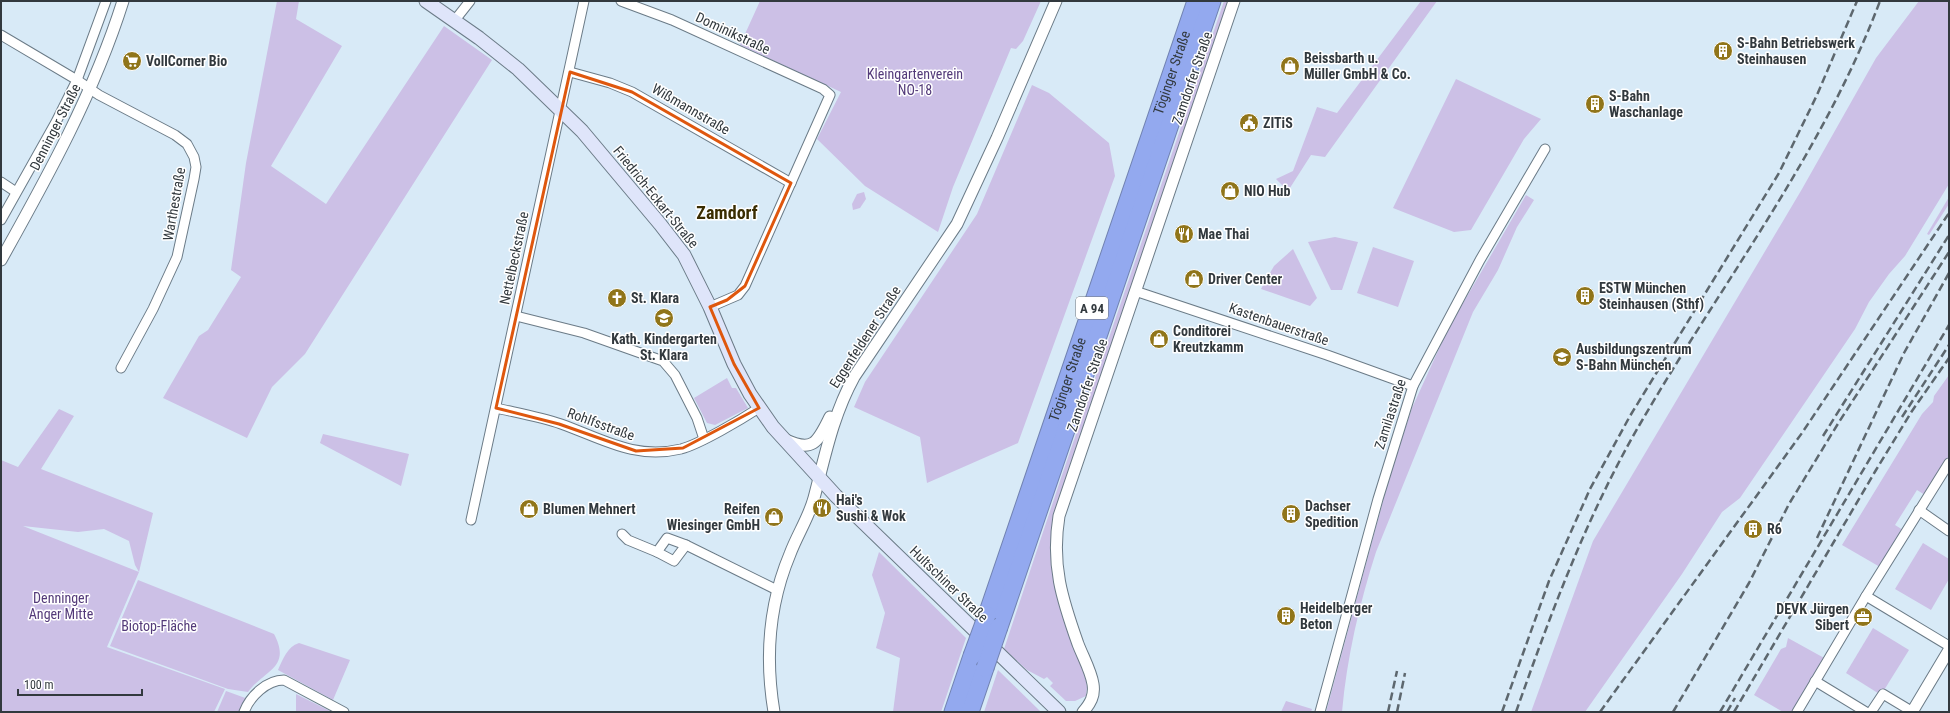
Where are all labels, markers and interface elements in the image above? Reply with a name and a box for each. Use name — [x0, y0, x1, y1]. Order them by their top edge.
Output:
street label: Dominikstraße — [693, 9, 773, 57]
street label: Töginger Straße — [1150, 28, 1193, 117]
street label: Zamdorfer Straße — [1169, 29, 1216, 127]
place label: S-Bahn Betriebswerk Steinhausen — [1737, 35, 1855, 67]
building icon: S-Bahn Betriebswerk Steinhausen — [1712, 40, 1734, 62]
supermarket icon: VollCorner Bio — [121, 50, 143, 72]
place label: Beissbarth u. Müller GmbH & Co. — [1304, 50, 1411, 82]
place label: VollCorner Bio — [146, 53, 227, 69]
shop icon: Beissbarth u. Müller GmbH & Co. — [1279, 55, 1301, 77]
park label: Kleingartenverein NO-18 — [867, 66, 963, 98]
street label: Wißmannstraße — [649, 80, 733, 138]
street label: Denninger Straße — [26, 81, 84, 173]
place label: S-Bahn Waschanlage — [1609, 88, 1683, 120]
building icon: S-Bahn Waschanlage — [1584, 93, 1606, 115]
public building icon: ZITiS — [1238, 112, 1260, 134]
place label: ZITiS — [1263, 115, 1293, 131]
street label: Friedrich-Eckart-Straße — [610, 143, 702, 251]
street label: Warthestraße — [160, 166, 188, 242]
shop icon: NIO Hub — [1219, 180, 1241, 202]
place label: NIO Hub — [1244, 183, 1291, 199]
district label: Zamdorf — [696, 202, 758, 223]
street label: Nettelbeckstraße — [496, 210, 532, 306]
restaurant icon: Mae Thai — [1173, 223, 1195, 245]
place label: Mae Thai — [1198, 226, 1249, 242]
shop icon: Driver Center — [1183, 268, 1205, 290]
place label: Driver Center — [1208, 271, 1282, 287]
place label: ESTW München Steinhausen (Sthf) — [1599, 280, 1704, 313]
street label: Eggenfeldener Straße — [826, 283, 904, 391]
building icon: ESTW München Steinhausen (Sthf) — [1574, 285, 1596, 307]
church icon: St. Klara — [606, 287, 628, 309]
place label: St. Klara — [631, 290, 679, 306]
road number: A 94 — [1076, 297, 1108, 319]
street label: Kastenbauerstraße — [1227, 299, 1331, 349]
school or university icon: Kath. Kindergarten St. Klara — [653, 307, 675, 329]
place label: Conditorei Kreutzkamm — [1173, 323, 1244, 355]
shop icon: Conditorei Kreutzkamm — [1148, 328, 1170, 350]
place label: Kath. Kindergarten St. Klara — [611, 331, 717, 363]
street label: Töginger Straße — [1046, 335, 1089, 423]
street label: Zamdorfer Straße — [1064, 336, 1111, 434]
place label: Ausbildungszentrum S-Bahn München — [1576, 341, 1692, 373]
school or university icon: Ausbildungszentrum S-Bahn München — [1551, 346, 1573, 368]
street label: Zamilastraße — [1371, 376, 1409, 451]
street label: Rohlfsstraße — [565, 404, 637, 444]
place label: Hai's Sushi & Wok — [836, 492, 906, 524]
restaurant icon: Hai's Sushi & Wok — [811, 497, 833, 519]
shop icon: Blumen Mehnert — [518, 498, 540, 520]
place label: Dachser Spedition — [1305, 498, 1358, 530]
place label: Blumen Mehnert — [543, 501, 636, 517]
place label: Reifen Wiesinger GmbH — [667, 501, 760, 533]
building icon: Dachser Spedition — [1280, 503, 1302, 525]
shop icon: Reifen Wiesinger GmbH — [763, 506, 785, 528]
building icon: R6 — [1742, 518, 1764, 540]
place label: R6 — [1767, 521, 1782, 537]
street label: Hultschiner Straße — [907, 543, 992, 626]
park label: Denninger Anger Mitte — [29, 590, 94, 622]
place label: Heidelberger Beton — [1300, 600, 1373, 632]
place label: DEVK Jürgen Sibert — [1776, 601, 1849, 633]
building icon: Heidelberger Beton — [1275, 605, 1297, 627]
office icon: DEVK Jürgen Sibert — [1852, 606, 1874, 628]
park label: Biotop-Fläche — [121, 618, 197, 634]
scale bar — [18, 671, 142, 697]
text: 100 m — [24, 678, 54, 692]

